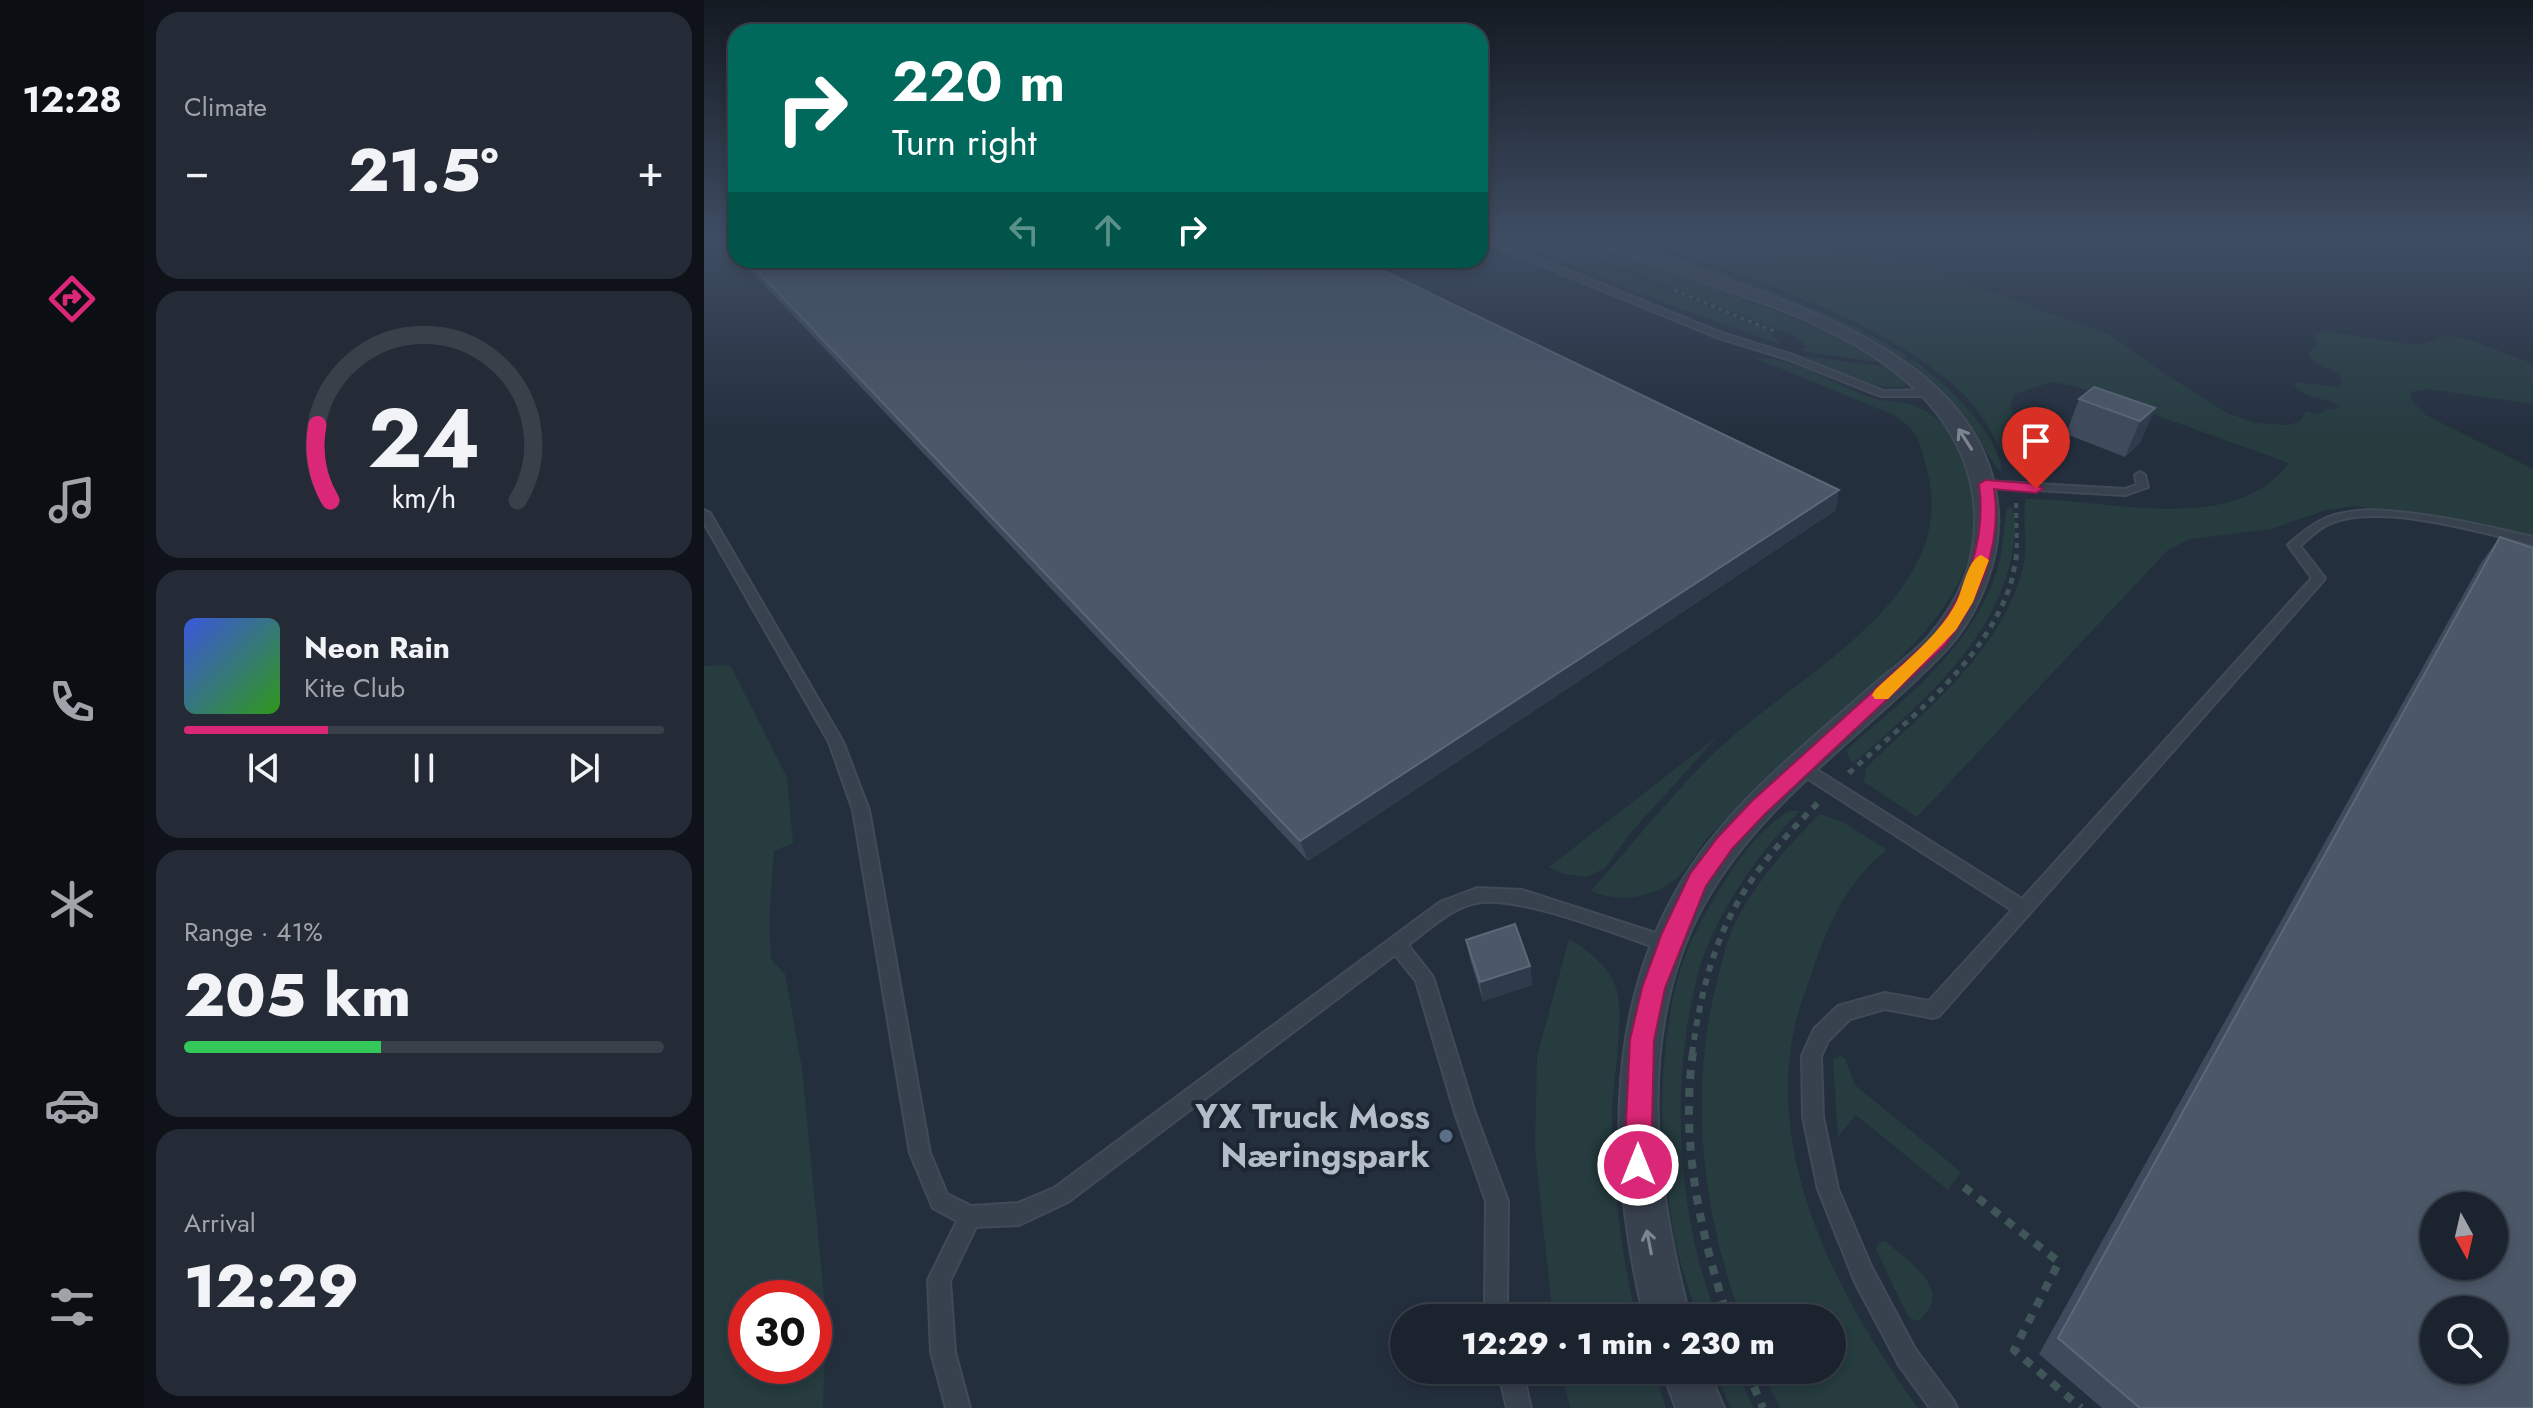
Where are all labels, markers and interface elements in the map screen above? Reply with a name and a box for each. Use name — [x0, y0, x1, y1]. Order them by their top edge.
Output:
text: 220 m — [892, 41, 1065, 122]
icon: right — [760, 56, 864, 160]
text: 12:28 — [22, 73, 122, 125]
text: Climate — [184, 88, 267, 126]
text: Turn right — [892, 116, 1037, 168]
text: 21.5° — [348, 127, 499, 214]
text: − — [184, 139, 210, 203]
text: + — [637, 139, 664, 203]
icon: left — [1002, 208, 1046, 252]
icon: ahead — [1086, 208, 1130, 252]
icon: right — [1170, 208, 1214, 252]
icon: directions — [44, 271, 100, 327]
text: 24 — [368, 377, 480, 497]
pin — [2002, 407, 2070, 489]
icon: arrive — [2014, 419, 2058, 463]
one-way arrow — [1957, 429, 1974, 451]
icon: music — [44, 472, 100, 528]
text: km/h — [392, 477, 456, 519]
text: Neon Rain — [304, 626, 450, 669]
text: Kite Club — [304, 669, 405, 707]
icon: phone — [44, 674, 100, 730]
icon: previous — [242, 746, 286, 790]
icon: pause — [402, 746, 446, 790]
icon: next — [562, 746, 606, 790]
icon: climate — [44, 876, 100, 932]
text: Range · 41% — [184, 913, 323, 951]
text: 205 km — [184, 952, 411, 1039]
icon: car — [44, 1077, 100, 1133]
place label: YX Truck Moss Næringspark — [1194, 1092, 1430, 1180]
position arrow — [1596, 1123, 1680, 1207]
marker: YX Truck Moss Næringspark — [1437, 1127, 1455, 1145]
north arrow — [2420, 1192, 2508, 1280]
map controls — [2420, 1192, 2508, 1384]
text: Arrival — [184, 1204, 256, 1242]
one-way arrow — [1640, 1230, 1655, 1255]
text: 12:29 — [184, 1243, 359, 1330]
icon: filters — [44, 1279, 100, 1335]
speed limit sign: 30 — [728, 1280, 832, 1384]
button: search — [2420, 1296, 2508, 1384]
text: 12:29 · 1 min · 230 m — [1461, 1322, 1775, 1365]

